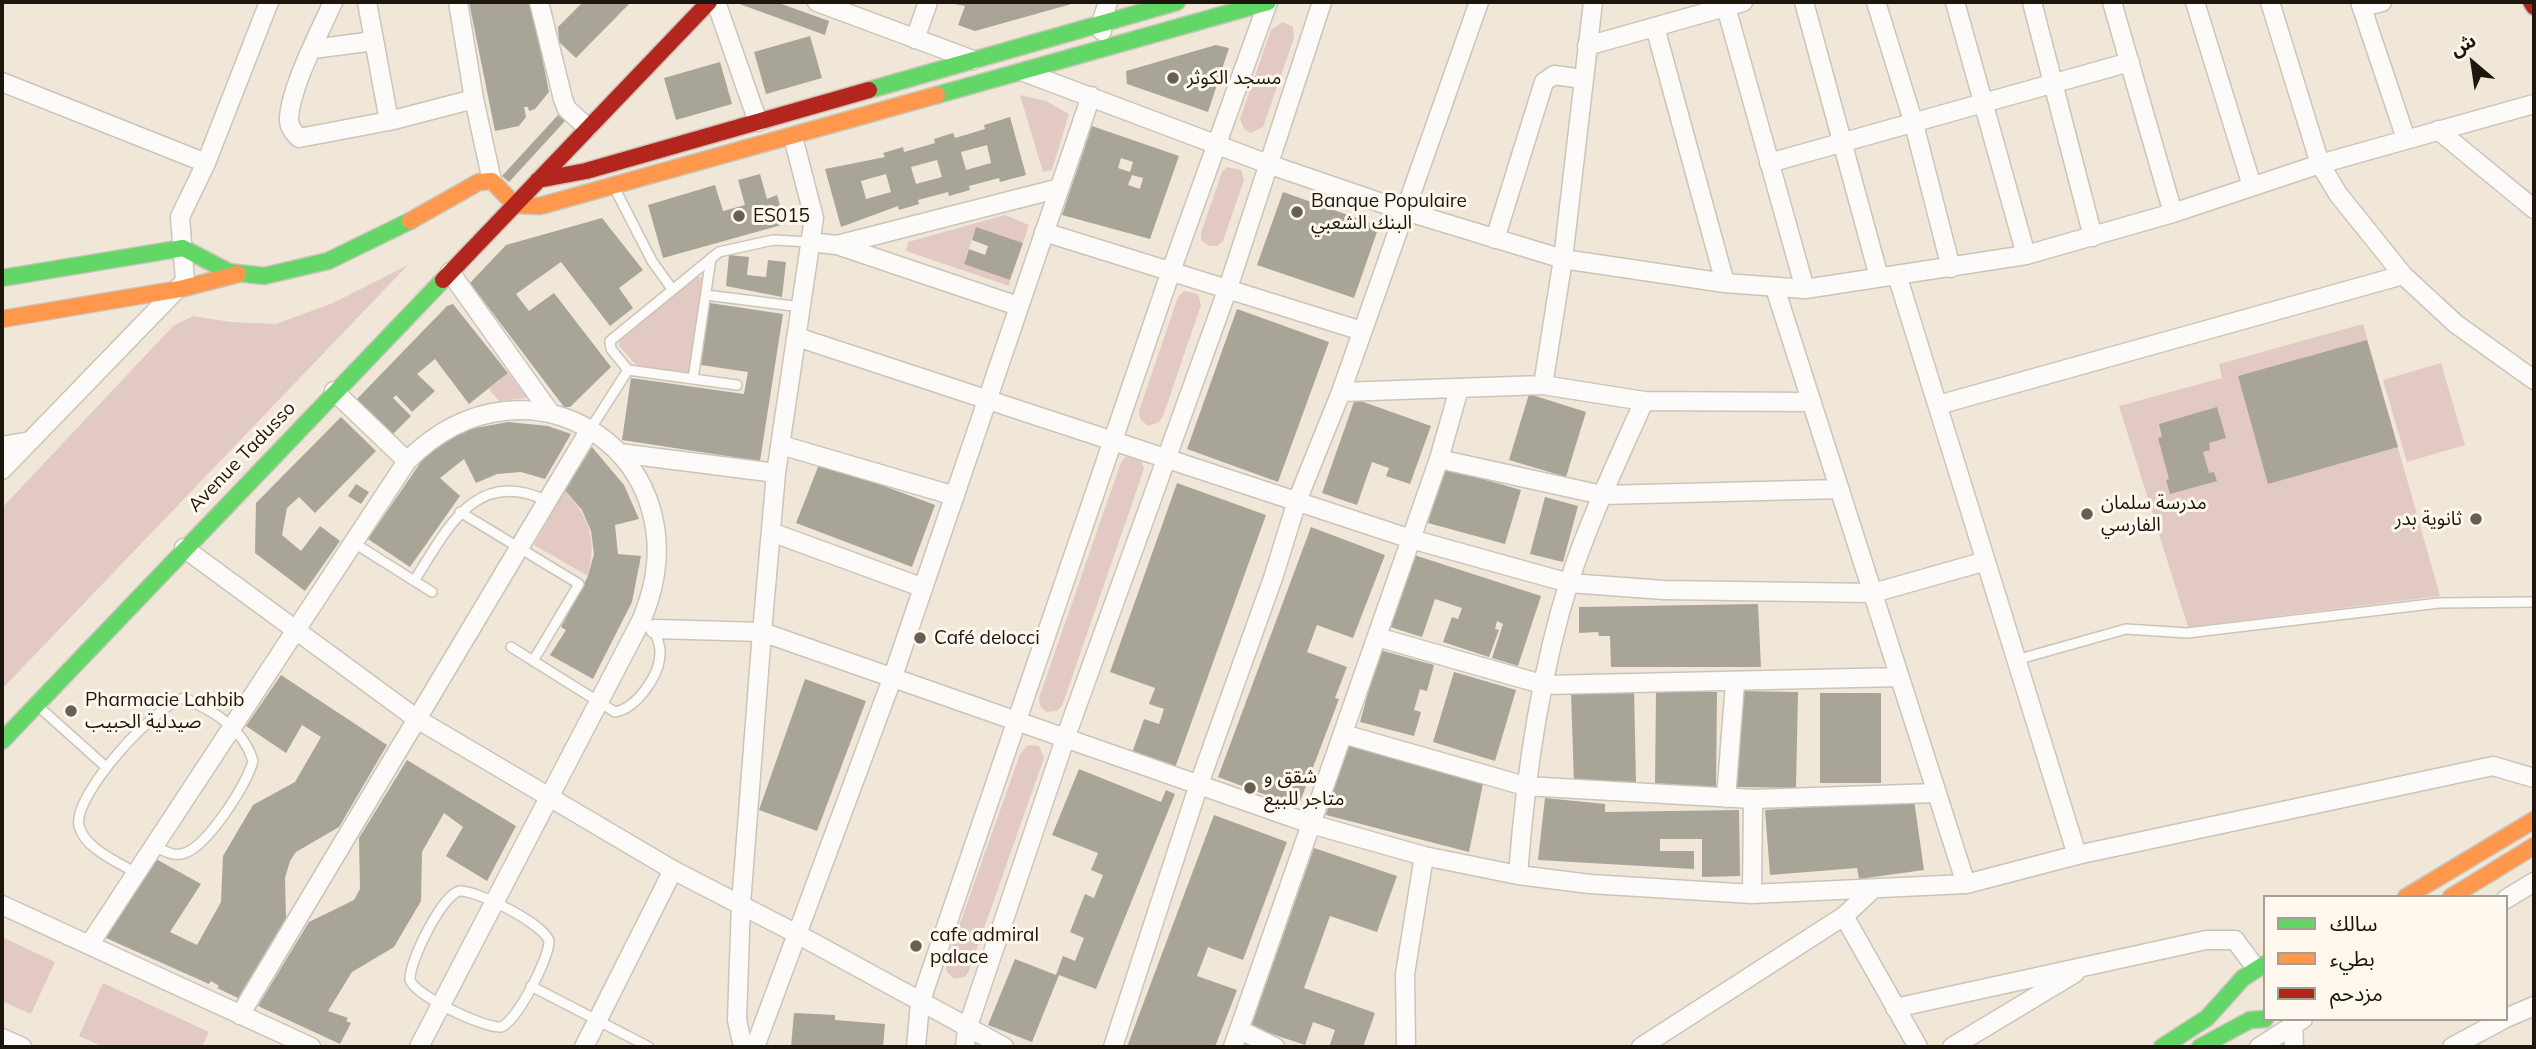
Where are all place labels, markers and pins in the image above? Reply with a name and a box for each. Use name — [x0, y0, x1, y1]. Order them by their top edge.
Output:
place label: مسجد الكوثر — [1187, 67, 1282, 89]
marker: مسجد الكوثر — [1165, 70, 1181, 86]
place label: Banque Populaire البنك الشعبي — [1311, 190, 1467, 234]
marker: Banque Populaire البنك الشعبي — [1289, 204, 1305, 220]
place label: ES015 — [753, 205, 810, 227]
marker: ES015 — [731, 208, 747, 224]
place label: مدرسة سلمان الفارسي — [2101, 492, 2207, 536]
marker: مدرسة سلمان الفارسي — [2079, 506, 2095, 522]
place label: ثانوية بدر — [2395, 508, 2462, 530]
marker: ثانوية بدر — [2468, 511, 2484, 527]
place label: Café delocci — [934, 627, 1040, 649]
marker: Café delocci — [912, 630, 928, 646]
place label: Pharmacie Lahbib صيدلية الحبيب — [85, 689, 244, 733]
marker: Pharmacie Lahbib صيدلية الحبيب — [63, 703, 79, 719]
place label: شقق و متاجر للبيع — [1264, 766, 1345, 810]
marker: شقق و متاجر للبيع — [1242, 780, 1258, 796]
place label: cafe admiral palace — [930, 924, 1039, 968]
marker: cafe admiral palace — [908, 938, 924, 954]

